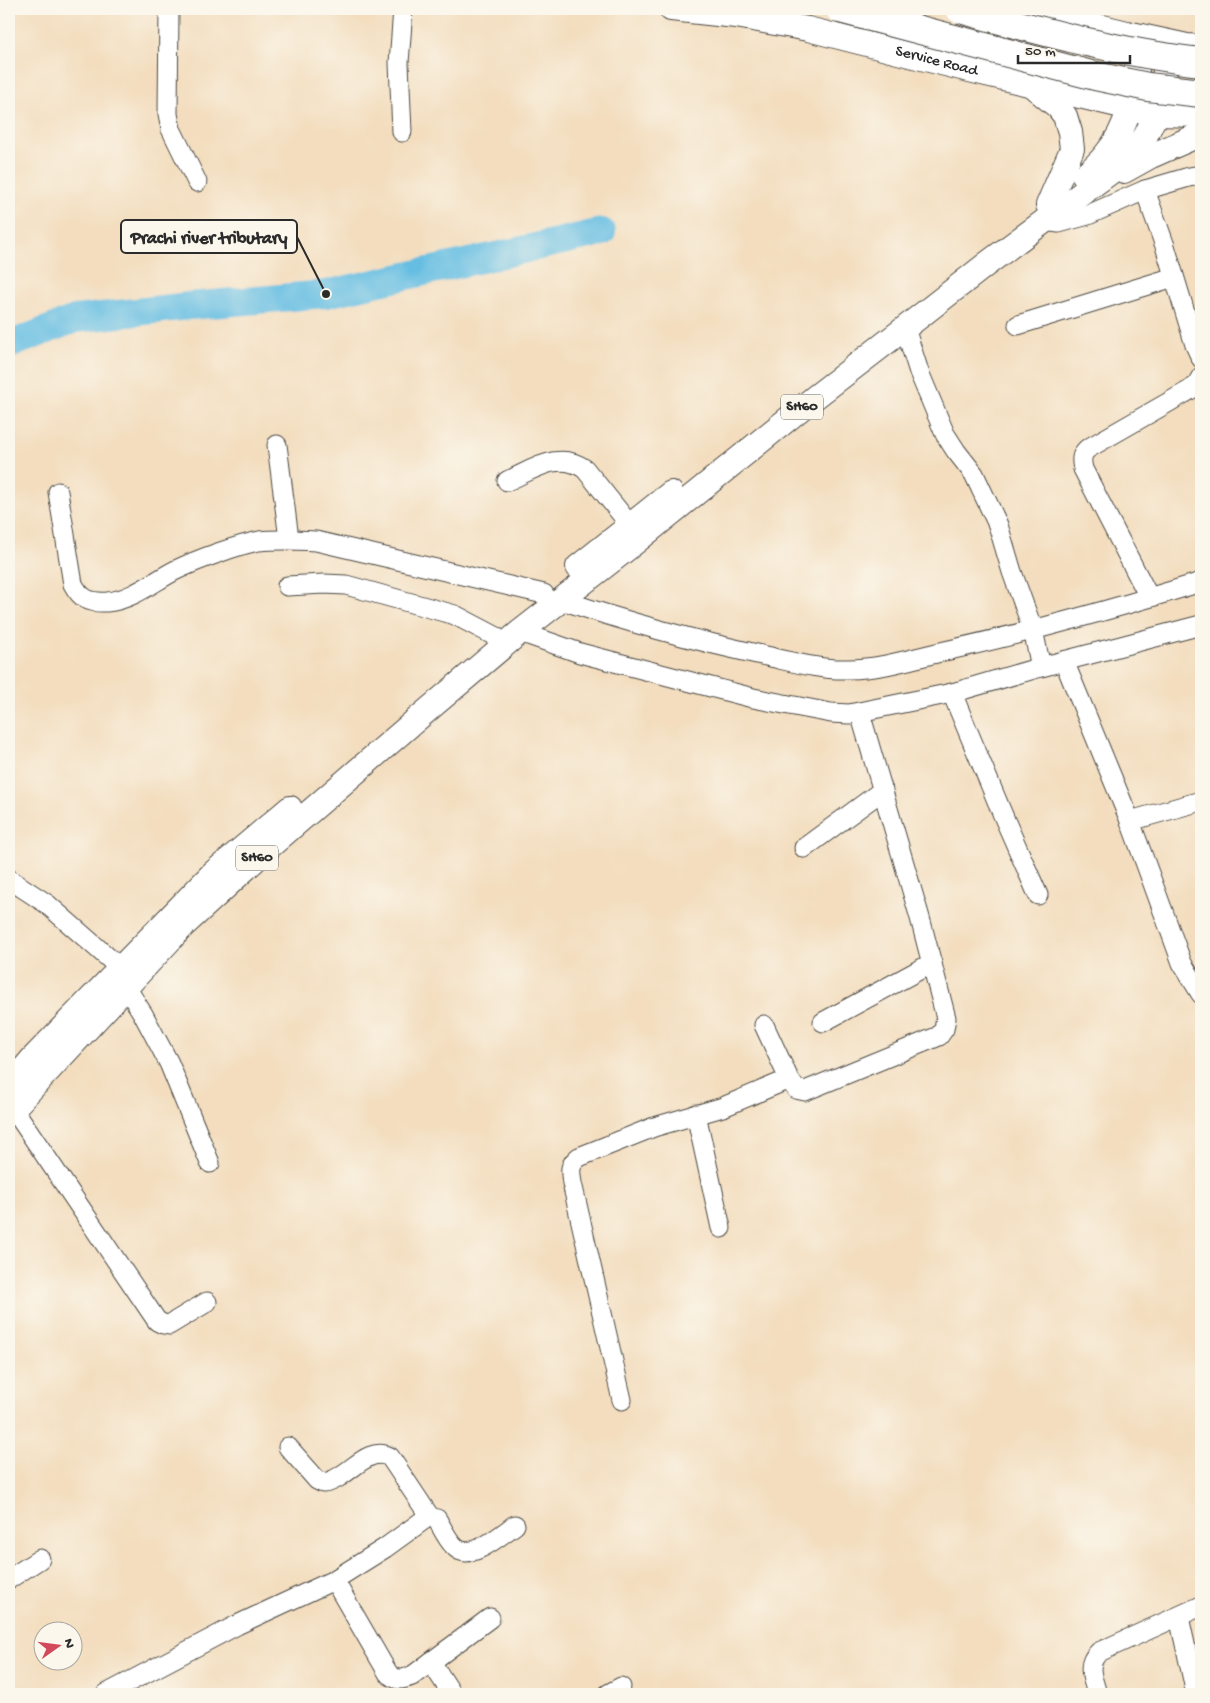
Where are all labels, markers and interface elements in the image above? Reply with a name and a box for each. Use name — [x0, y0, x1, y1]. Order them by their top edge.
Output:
scale bar — [1018, 32, 1130, 64]
street label: Service Road — [893, 42, 981, 82]
text: 50 m — [1025, 43, 1056, 61]
callout: Prachi river tributary — [121, 220, 297, 253]
text: Prachi river tributary — [130, 229, 287, 250]
road number: SH60 — [781, 394, 823, 420]
road number: SH60 — [236, 846, 278, 870]
north arrow — [32, 1620, 82, 1670]
text: N — [59, 1637, 78, 1650]

